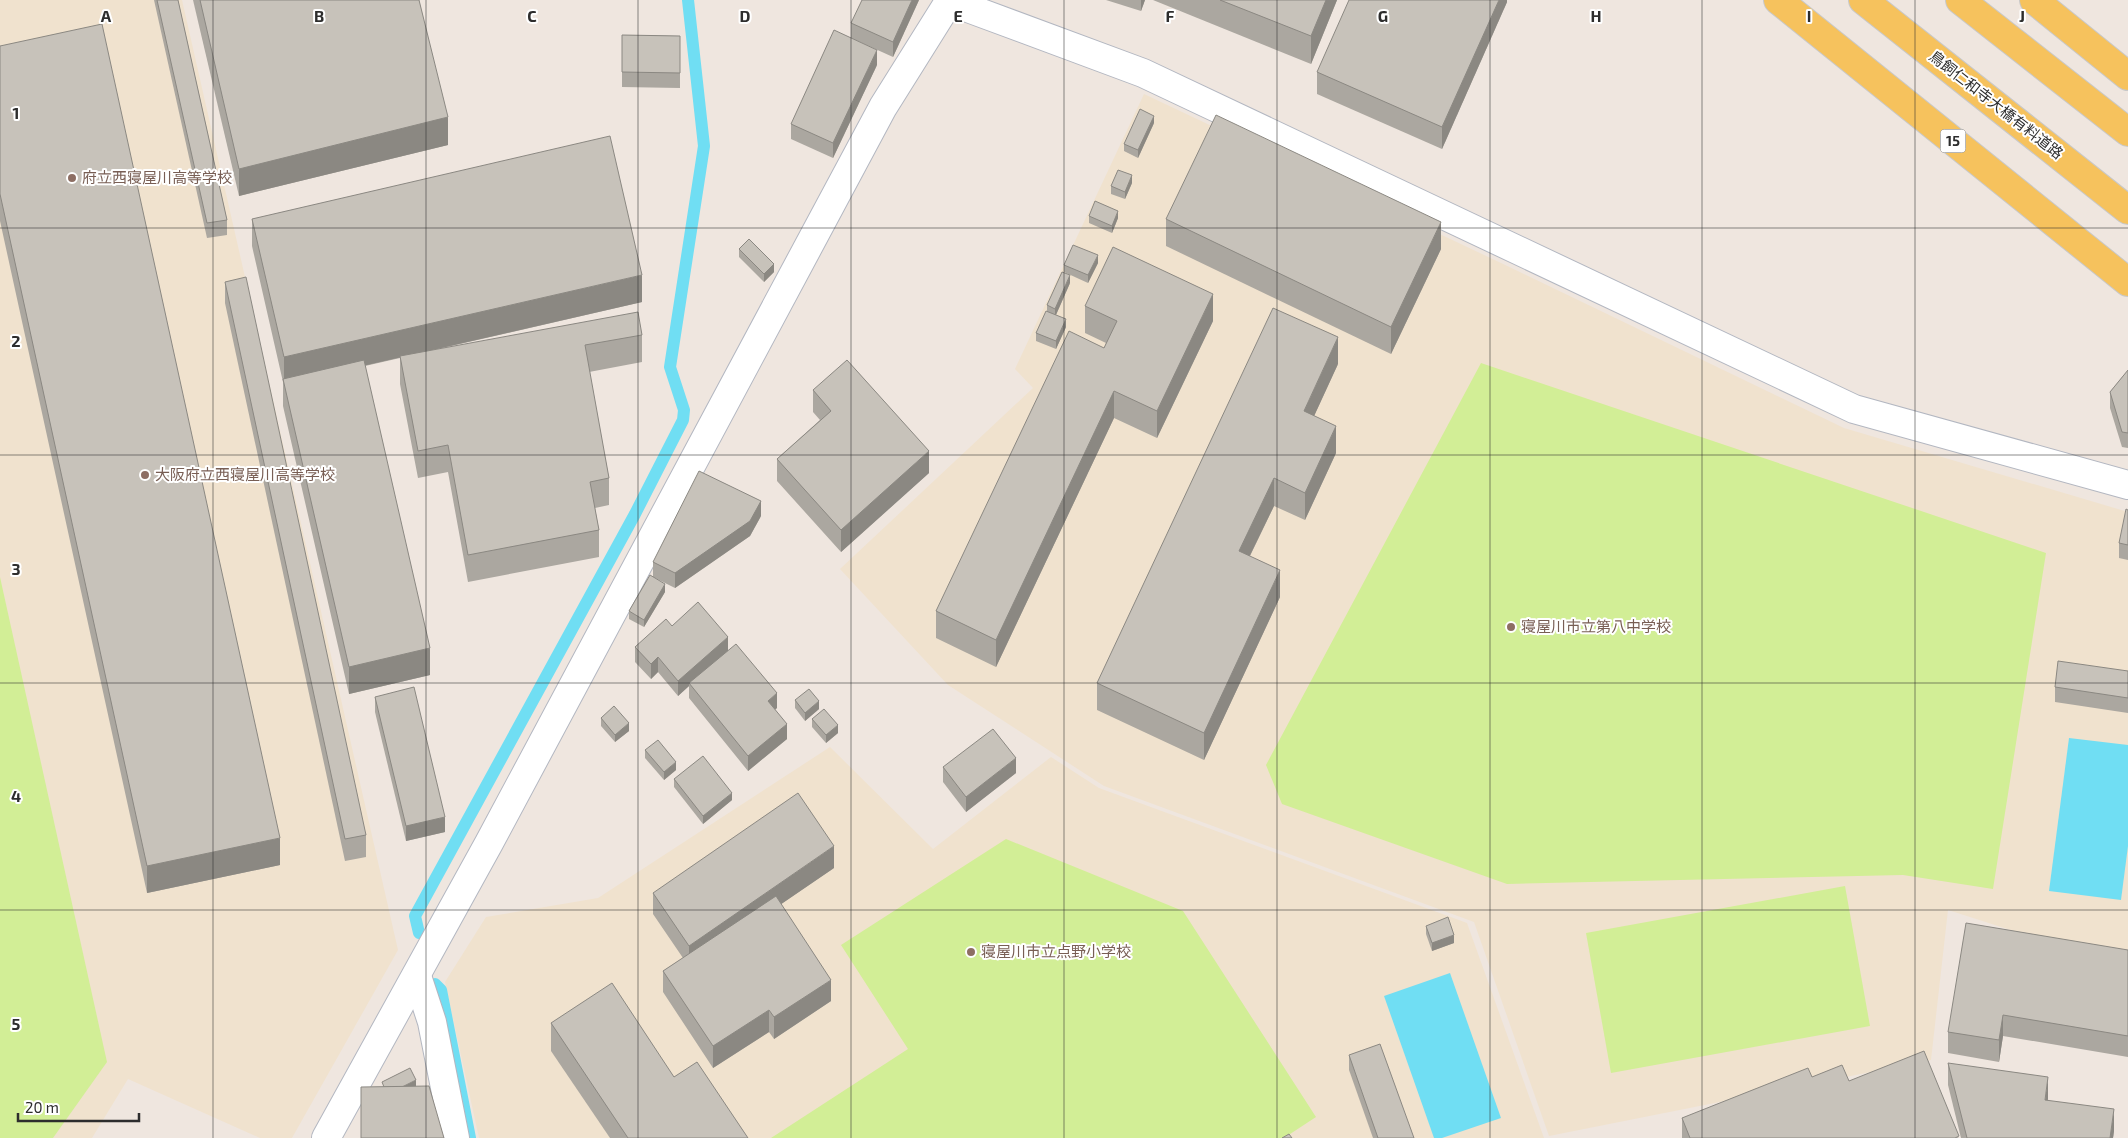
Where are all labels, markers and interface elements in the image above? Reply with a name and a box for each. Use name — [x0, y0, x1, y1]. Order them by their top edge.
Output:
text: A — [101, 6, 112, 25]
text: B — [314, 6, 324, 25]
text: C — [527, 6, 537, 25]
text: D — [740, 6, 751, 25]
text: E — [953, 6, 963, 25]
text: F — [1166, 6, 1175, 25]
text: G — [1378, 6, 1388, 25]
text: H — [1590, 6, 1602, 25]
text: I — [1807, 6, 1811, 25]
text: J — [2019, 6, 2025, 25]
street label: 鳥飼仁和寺大橋有料道路 — [1926, 46, 2067, 162]
text: 1 — [13, 103, 19, 122]
road number: 15 — [1940, 130, 1966, 152]
place label: 府立西寝屋川高等学校 — [82, 168, 232, 186]
marker: 府立西寝屋川高等学校 — [66, 172, 78, 184]
text: 2 — [11, 331, 21, 350]
place label: 大阪府立西寝屋川高等学校 — [155, 465, 335, 483]
marker: 大阪府立西寝屋川高等学校 — [139, 469, 151, 481]
text: 3 — [11, 559, 21, 578]
place label: 寝屋川市立第八中学校 — [1521, 617, 1671, 635]
marker: 寝屋川市立第八中学校 — [1505, 621, 1517, 633]
text: 4 — [11, 786, 21, 805]
place label: 寝屋川市立点野小学校 — [981, 942, 1131, 960]
marker: 寝屋川市立点野小学校 — [965, 946, 977, 958]
text: 5 — [12, 1014, 21, 1033]
scale bar — [18, 1090, 139, 1122]
text: 20 m — [25, 1098, 59, 1116]

